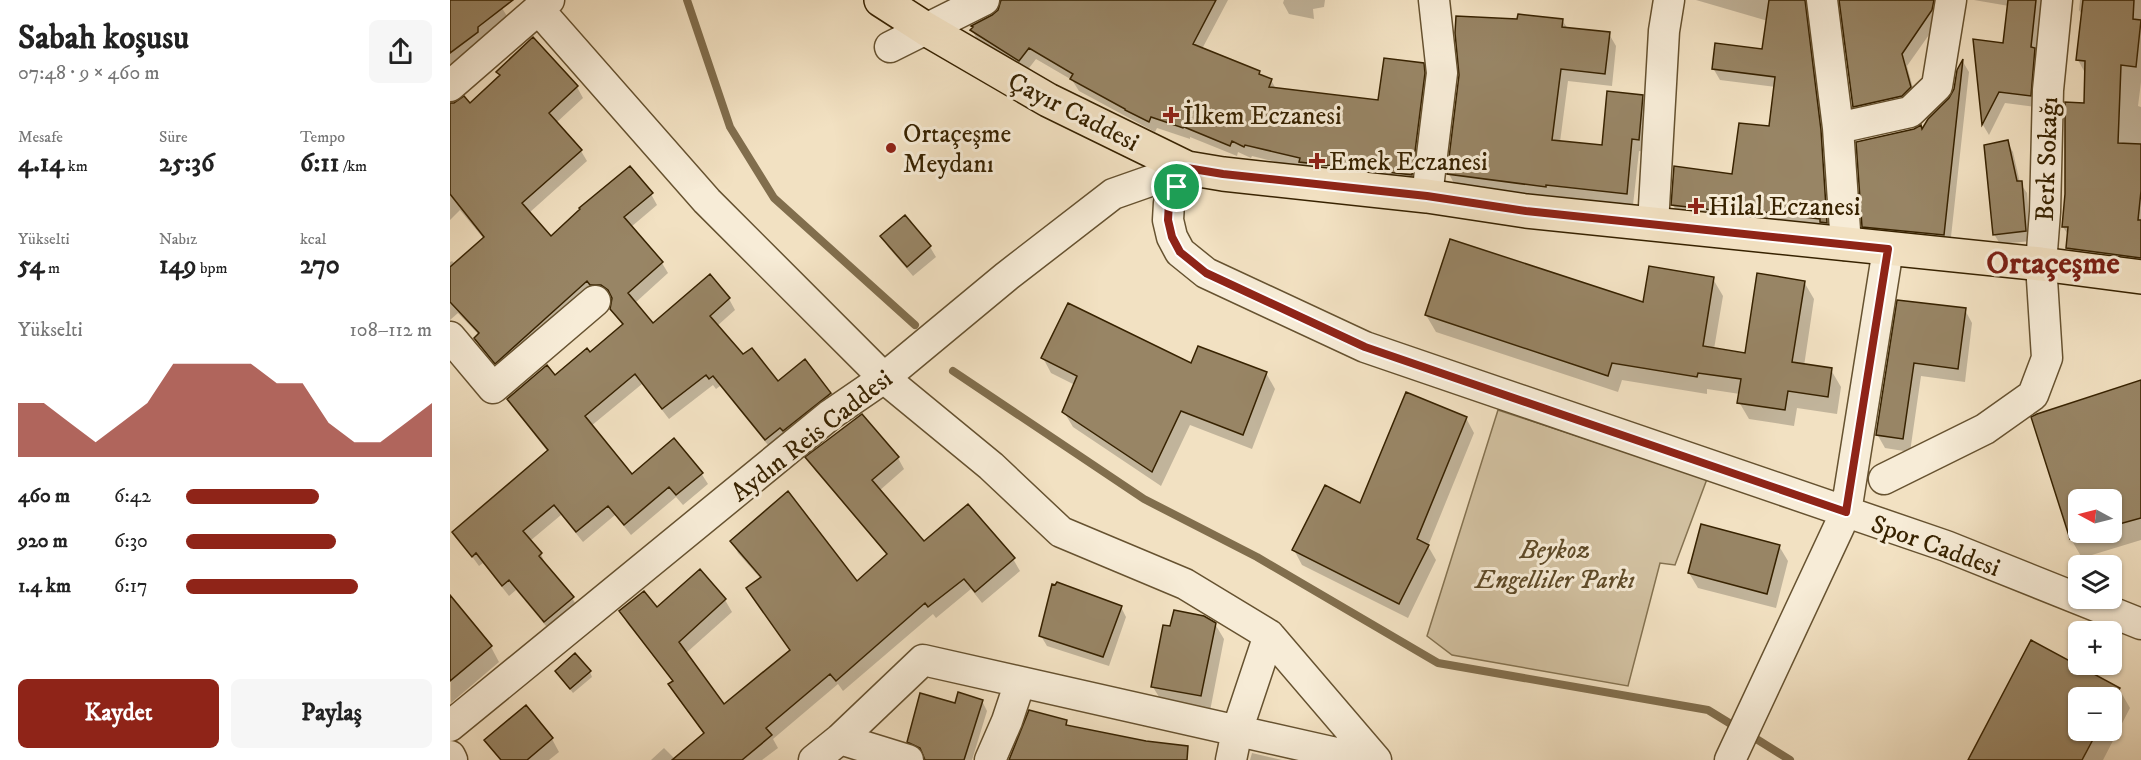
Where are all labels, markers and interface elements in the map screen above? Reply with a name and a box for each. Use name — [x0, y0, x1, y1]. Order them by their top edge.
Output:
text: Sabah koşusu — [18, 18, 189, 59]
button: share — [369, 20, 432, 83]
text: 07:48 · 9 × 460 m — [18, 61, 160, 86]
street label: Çayır Caddesi — [1002, 65, 1144, 159]
street label: Berk Sokağı — [2029, 96, 2066, 222]
place label: İlkem Eczanesi — [1183, 99, 1342, 133]
marker: İlkem Eczanesi — [1164, 108, 1178, 122]
place label: Ortaçeşme Meydanı — [903, 118, 1011, 181]
text: Mesafe — [18, 127, 63, 147]
text: Süre — [159, 127, 188, 147]
text: Tempo — [300, 127, 345, 147]
marker: Ortaçeşme Meydanı — [884, 141, 898, 155]
place label: Emek Eczanesi — [1329, 146, 1488, 179]
text: 4.14 — [18, 147, 64, 180]
text: 25:36 — [159, 147, 215, 180]
text: 6:11 — [300, 147, 339, 180]
marker: Emek Eczanesi — [1310, 154, 1324, 168]
text: km — [64, 156, 88, 176]
text: /km — [339, 156, 367, 176]
pin — [1151, 161, 1202, 212]
icon: arrive — [1160, 170, 1193, 203]
place label: Hilal Eczanesi — [1708, 191, 1860, 224]
marker: Hilal Eczanesi — [1689, 199, 1703, 213]
text: Yükselti — [18, 229, 70, 249]
text: Nabız — [159, 229, 197, 249]
text: kcal — [300, 229, 326, 249]
district label: Ortaçeşme — [1986, 244, 2120, 284]
text: 54 — [18, 249, 45, 282]
text: 149 — [159, 249, 197, 282]
text: 270 — [300, 249, 340, 282]
text: m — [45, 258, 60, 278]
text: bpm — [197, 258, 227, 278]
text: Yükselti — [18, 318, 83, 343]
text: 108–112 m — [350, 318, 432, 343]
street label: Aydın Reis Caddesi — [724, 363, 899, 510]
text: 460 m — [18, 484, 70, 509]
text: 6:42 — [114, 484, 151, 509]
north arrow — [2068, 489, 2122, 543]
map controls — [2068, 489, 2122, 741]
street label: Spor Caddesi — [1866, 508, 2005, 585]
text: 920 m — [18, 529, 68, 554]
text: 6:30 — [114, 529, 148, 554]
park label: Beykoz Engelliler Parkı — [1473, 534, 1635, 597]
button: layers — [2068, 555, 2122, 609]
text: 1.4 km — [18, 574, 71, 599]
text: 6:17 — [114, 574, 148, 599]
button: + — [2068, 621, 2122, 675]
button: Kaydet — [18, 679, 219, 748]
button: Paylaş — [231, 679, 432, 748]
button: − — [2068, 687, 2122, 741]

